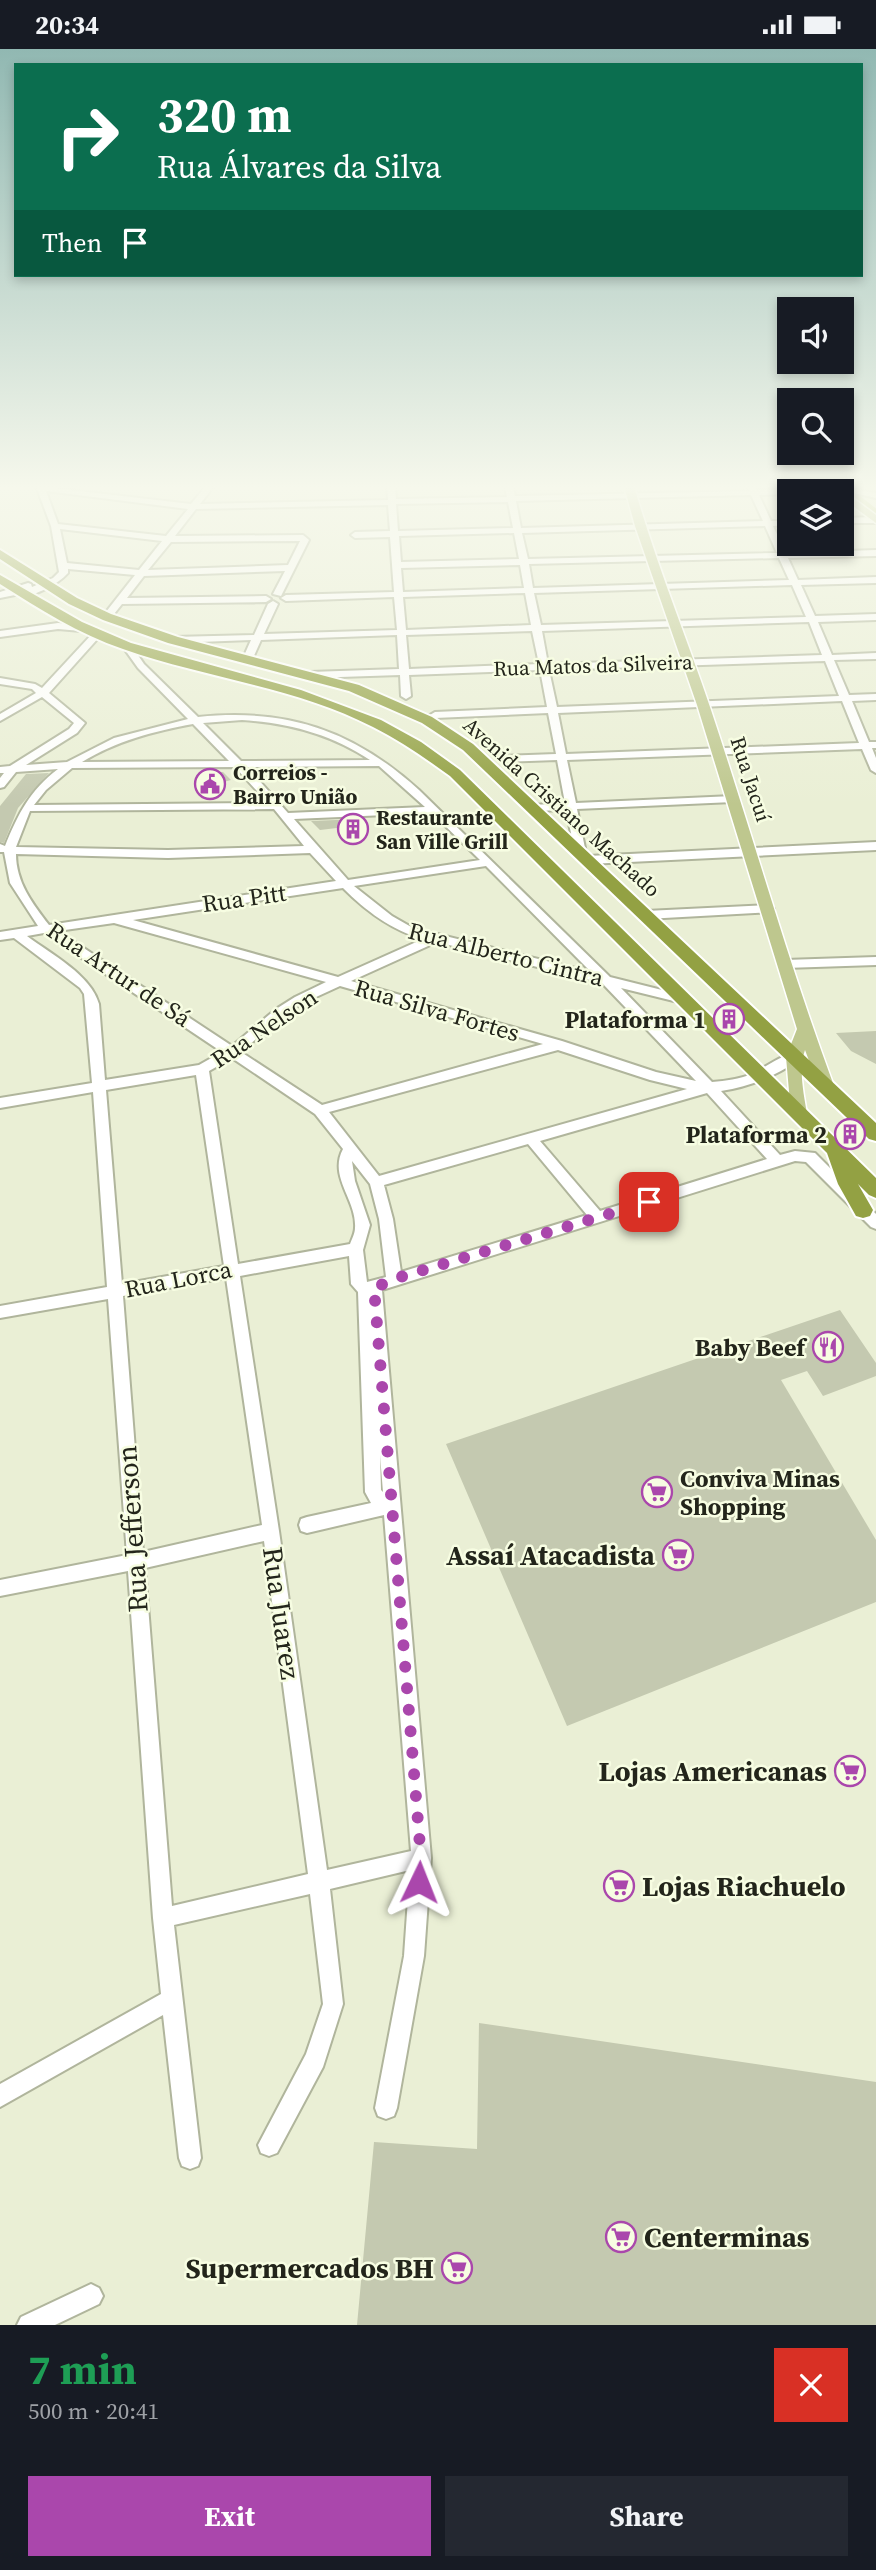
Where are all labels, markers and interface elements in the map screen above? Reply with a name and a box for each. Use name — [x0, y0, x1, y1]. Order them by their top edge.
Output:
text: 20:34 — [35, 7, 99, 43]
text: 320 m — [157, 81, 292, 148]
icon: right — [42, 91, 133, 182]
text: Rua Álvares da Silva — [157, 145, 442, 189]
icon: arrive — [116, 224, 154, 262]
text: Then — [42, 225, 102, 261]
map controls — [777, 297, 854, 556]
button: sound — [777, 297, 854, 374]
button: search — [777, 388, 854, 465]
button: layers — [777, 479, 854, 556]
street label: Rua Matos da Silveira — [493, 647, 694, 683]
street label: Avenida Cristiano Machado — [457, 711, 667, 903]
street label: Rua Jacuí — [724, 733, 778, 825]
place label: Correios - Bairro União — [233, 758, 357, 811]
public building icon: Correios - Bairro União — [193, 767, 227, 801]
place label: Restaurante San Ville Grill — [376, 803, 509, 856]
building icon: Restaurante San Ville Grill — [336, 812, 370, 846]
street label: Rua Pitt — [200, 876, 288, 920]
street label: Rua Artur de Sá — [40, 914, 198, 1035]
street label: Rua Alberto Cintra — [405, 914, 608, 994]
street label: Rua Silva Fortes — [351, 971, 523, 1049]
street label: Rua Nelson — [204, 980, 324, 1076]
building icon: Plataforma 1 — [712, 1002, 746, 1036]
place label: Plataforma 1 — [564, 1003, 706, 1036]
building icon: Plataforma 2 — [833, 1117, 867, 1151]
place label: Plataforma 2 — [685, 1118, 827, 1151]
pin — [619, 1172, 679, 1232]
icon: arrive — [630, 1183, 668, 1221]
street label: Rua Lorca — [122, 1252, 235, 1306]
restaurant icon: Baby Beef — [811, 1330, 845, 1364]
place label: Baby Beef — [695, 1331, 808, 1364]
street label: Rua Jefferson — [107, 1444, 157, 1614]
place label: Conviva Minas Shopping — [680, 1462, 840, 1523]
supermarket icon: Conviva Minas Shopping — [640, 1475, 674, 1509]
place label: Assaí Atacadista — [446, 1536, 655, 1574]
supermarket icon: Assaí Atacadista — [661, 1538, 695, 1572]
street label: Rua Juarez — [254, 1544, 310, 1682]
place label: Lojas Americanas — [599, 1752, 827, 1790]
supermarket icon: Lojas Americanas — [833, 1754, 867, 1788]
position arrow — [382, 1845, 456, 1919]
place label: Lojas Riachuelo — [642, 1867, 846, 1905]
supermarket icon: Lojas Riachuelo — [602, 1869, 636, 1903]
place label: Centerminas — [644, 2218, 810, 2256]
supermarket icon: Centerminas — [604, 2220, 638, 2254]
place label: Supermercados BH — [185, 2249, 434, 2287]
supermarket icon: Supermercados BH — [440, 2251, 474, 2285]
text: 7 min — [28, 2340, 137, 2398]
button: close — [774, 2348, 848, 2422]
text: 500 m · 20:41 — [28, 2395, 159, 2427]
button: Exit — [28, 2476, 431, 2556]
button: Share — [445, 2476, 848, 2556]

